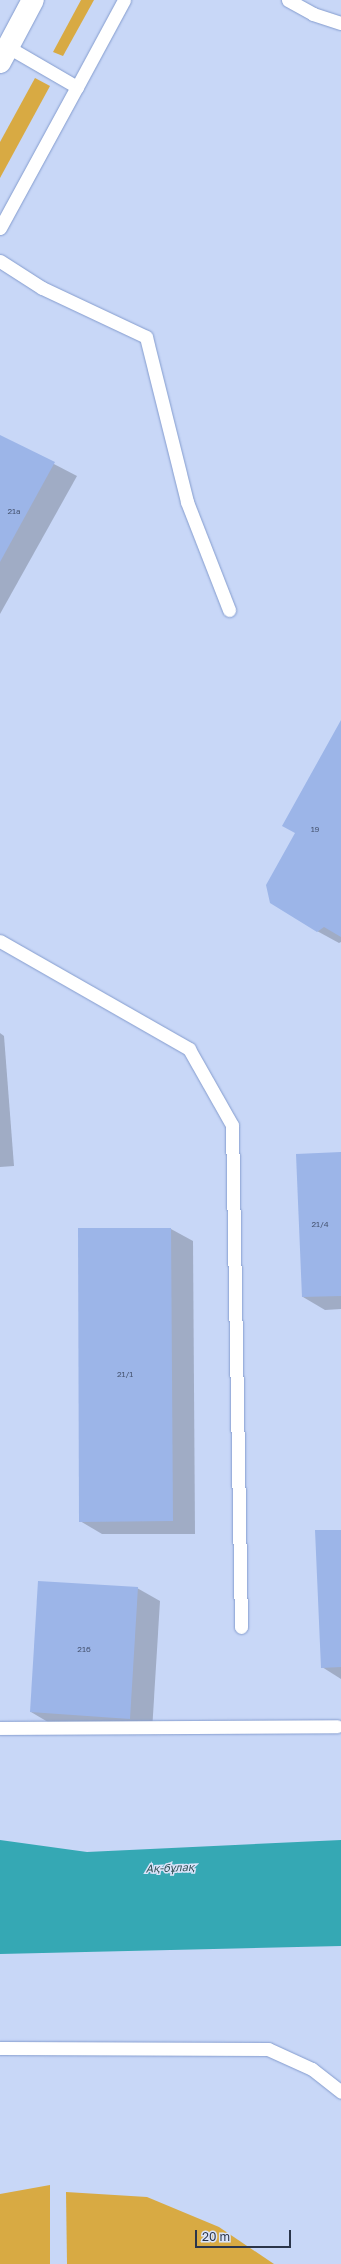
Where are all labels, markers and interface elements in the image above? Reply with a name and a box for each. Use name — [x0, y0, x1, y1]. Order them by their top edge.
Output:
house number: 21а — [7, 507, 21, 517]
house number: 19 — [311, 825, 319, 835]
house number: 21/4 — [311, 1220, 329, 1230]
house number: 21/1 — [117, 1370, 133, 1380]
house number: 21б — [77, 1645, 91, 1655]
water label: Ақ-бұлақ — [145, 1861, 195, 1875]
scale bar — [197, 2222, 293, 2248]
text: 20 m — [202, 2229, 230, 2244]

